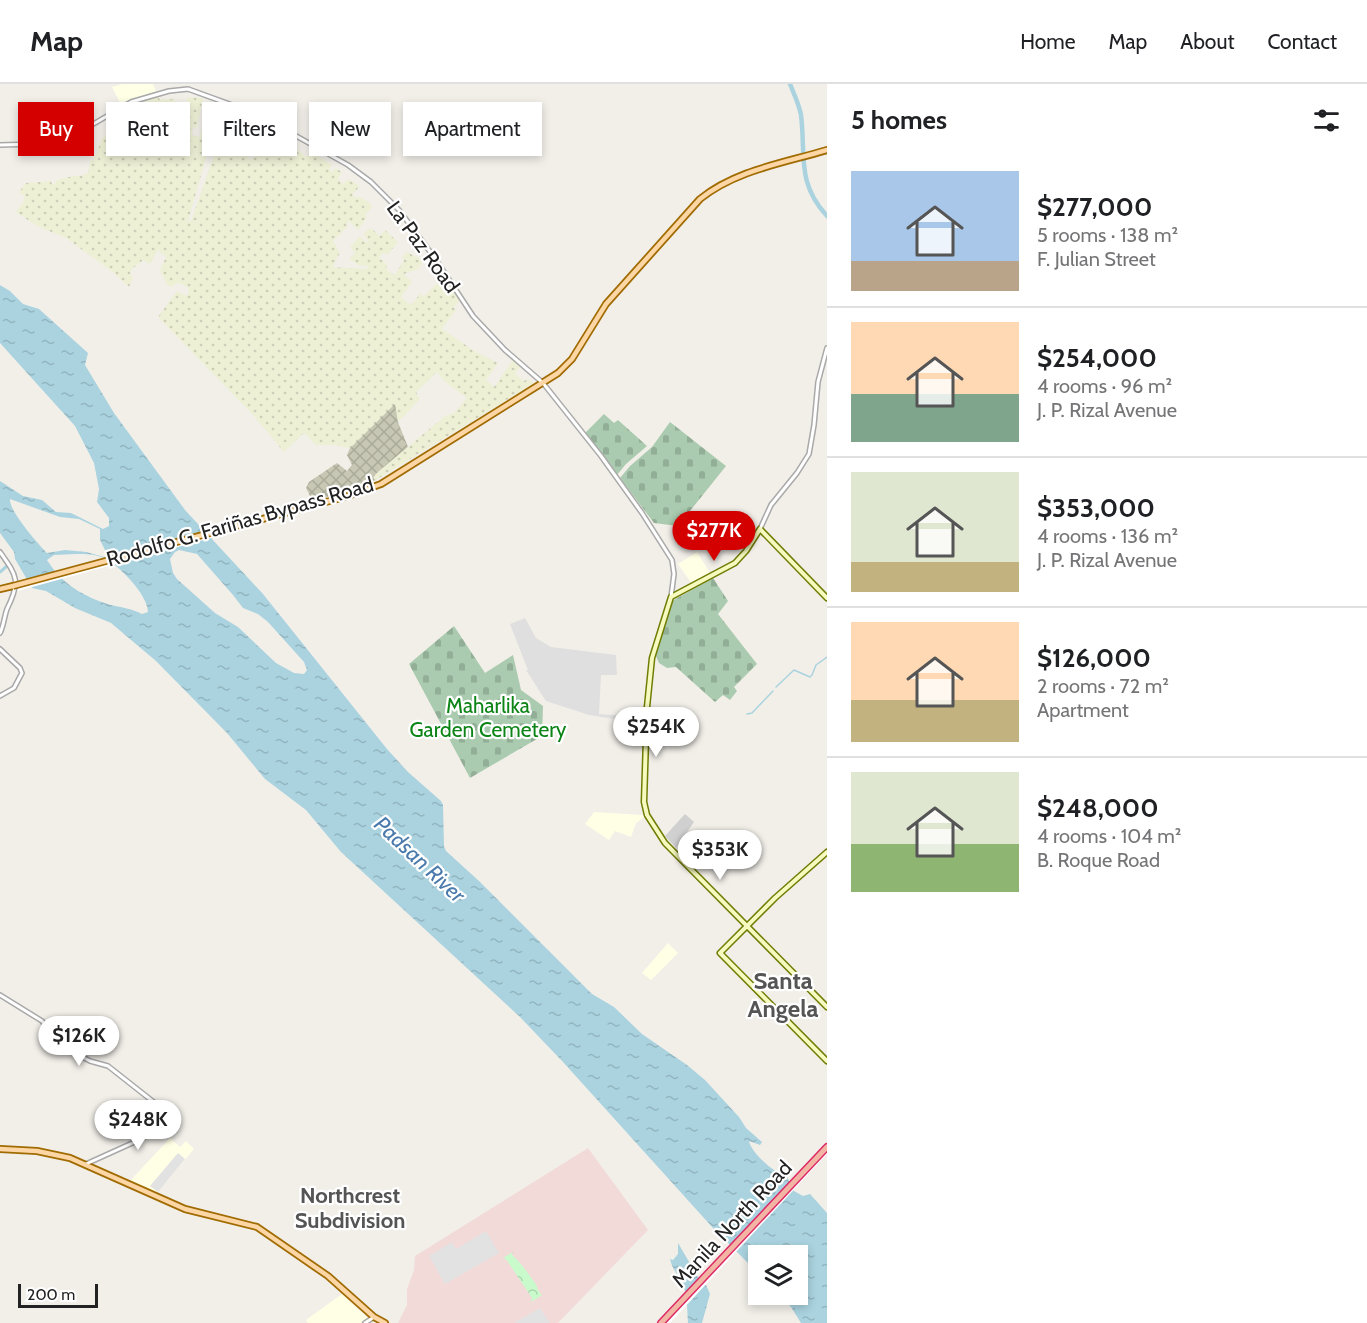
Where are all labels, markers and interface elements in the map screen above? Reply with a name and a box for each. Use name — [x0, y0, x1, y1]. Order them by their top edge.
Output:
text: Map — [30, 24, 83, 58]
text: Home — [1020, 29, 1076, 54]
text: Map — [1109, 29, 1147, 54]
text: About — [1180, 29, 1234, 54]
text: Contact — [1267, 29, 1337, 54]
chip: Buy — [18, 102, 94, 156]
chip: Rent — [106, 102, 190, 156]
chip: Filters — [202, 102, 297, 156]
chip: New — [309, 102, 391, 156]
chip: Apartment — [403, 102, 542, 156]
text: 5 homes — [851, 104, 947, 136]
icon: filters — [1310, 104, 1343, 137]
text: $277,000 — [1037, 191, 1152, 223]
icon: home — [899, 195, 971, 267]
street label: La Paz Road — [382, 196, 465, 297]
text: 5 rooms · 138 m² — [1037, 223, 1178, 247]
text: F. Julian Street — [1037, 247, 1156, 271]
text: $254,000 — [1037, 342, 1157, 374]
icon: home — [899, 346, 971, 418]
text: 4 rooms · 96 m² — [1037, 374, 1172, 398]
text: J. P. Rizal Avenue — [1037, 398, 1177, 422]
street label: Rodolfo G. Fariñas Bypass Road — [103, 471, 376, 572]
text: $353,000 — [1037, 492, 1155, 524]
icon: home — [899, 496, 971, 568]
pin: $277K — [672, 511, 756, 562]
text: $277K — [686, 518, 742, 542]
text: 4 rooms · 136 m² — [1037, 524, 1178, 548]
text: J. P. Rizal Avenue — [1037, 548, 1177, 572]
text: $126,000 — [1037, 642, 1151, 674]
icon: home — [899, 646, 971, 718]
text: 2 rooms · 72 m² — [1037, 674, 1169, 698]
park label: Maharlika Garden Cemetery — [410, 693, 567, 742]
text: Apartment — [1037, 698, 1129, 722]
pin: $254K — [614, 707, 698, 758]
text: $254K — [627, 714, 685, 738]
text: $248,000 — [1037, 792, 1159, 824]
icon: home — [899, 796, 971, 868]
water label: Padsan River — [369, 810, 472, 909]
text: 4 rooms · 104 m² — [1037, 824, 1181, 848]
pin: $353K — [678, 830, 762, 881]
text: $353K — [692, 837, 748, 861]
text: B. Roque Road — [1037, 848, 1160, 872]
district label: Santa Angela — [748, 966, 818, 1023]
pin: $126K — [37, 1016, 121, 1067]
text: $126K — [52, 1023, 106, 1047]
pin: $248K — [96, 1100, 180, 1151]
text: $248K — [108, 1107, 168, 1131]
street label: Manila North Road — [666, 1155, 797, 1292]
district label: Northcrest Subdivision — [295, 1182, 405, 1234]
map controls — [748, 1245, 808, 1305]
button: layers — [748, 1245, 808, 1305]
scale bar — [18, 1281, 98, 1308]
text: 200 m — [27, 1285, 75, 1304]

